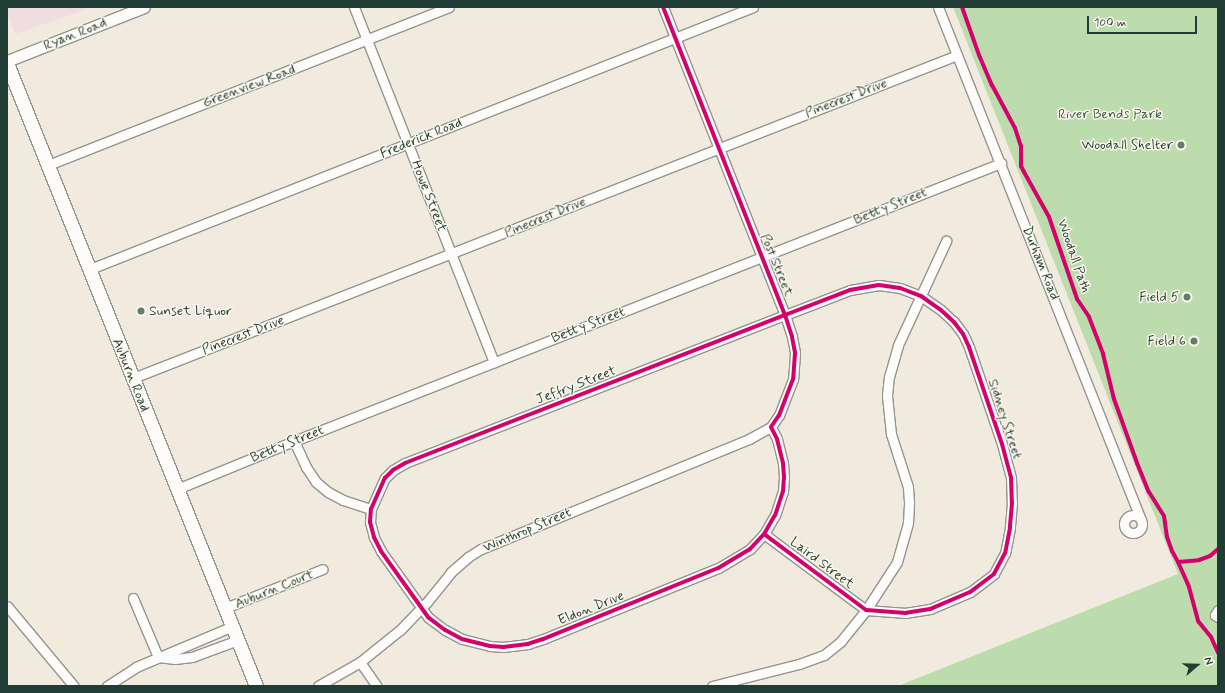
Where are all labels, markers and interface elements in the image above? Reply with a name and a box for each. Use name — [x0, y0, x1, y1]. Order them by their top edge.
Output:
scale bar — [1089, 8, 1199, 34]
street label: Ryan Road — [42, 14, 108, 54]
text: 100 m — [1094, 15, 1126, 31]
street label: Greenview Road — [201, 61, 297, 111]
street label: Pinecrest Drive — [803, 75, 889, 121]
park label: River Bends Park — [1058, 106, 1162, 122]
street label: Frederick Road — [378, 114, 464, 162]
place label: Woodall Shelter — [1078, 137, 1173, 153]
marker: Woodall Shelter — [1176, 140, 1186, 150]
street label: Howe Street — [408, 158, 450, 234]
street label: Betty Street — [850, 183, 930, 229]
street label: Pinecrest Drive — [502, 193, 588, 241]
street label: Woodall Path — [1054, 217, 1094, 295]
street label: Durham Road — [1019, 224, 1063, 302]
street label: Post Street — [757, 231, 797, 299]
place label: Field 5 — [1139, 289, 1179, 305]
marker: Field 5 — [1182, 292, 1192, 302]
place label: Sunset Liquor — [149, 303, 231, 319]
street label: Betty Street — [548, 303, 628, 347]
marker: Sunset Liquor — [136, 306, 146, 316]
street label: Pinecrest Drive — [200, 312, 286, 358]
place label: Field 6 — [1148, 333, 1186, 349]
street label: Auburn Road — [109, 336, 153, 414]
marker: Field 6 — [1189, 336, 1199, 346]
street label: Jeffry Street — [534, 362, 618, 408]
street label: Sidney Street — [984, 376, 1026, 462]
street label: Betty Street — [247, 421, 327, 467]
street label: Winthrop Street — [479, 503, 575, 557]
street label: Laird Street — [787, 533, 857, 593]
street label: Auburn Court — [232, 566, 316, 612]
street label: Eldon Drive — [555, 587, 627, 629]
north arrow — [1177, 645, 1217, 685]
text: N — [1200, 655, 1216, 667]

